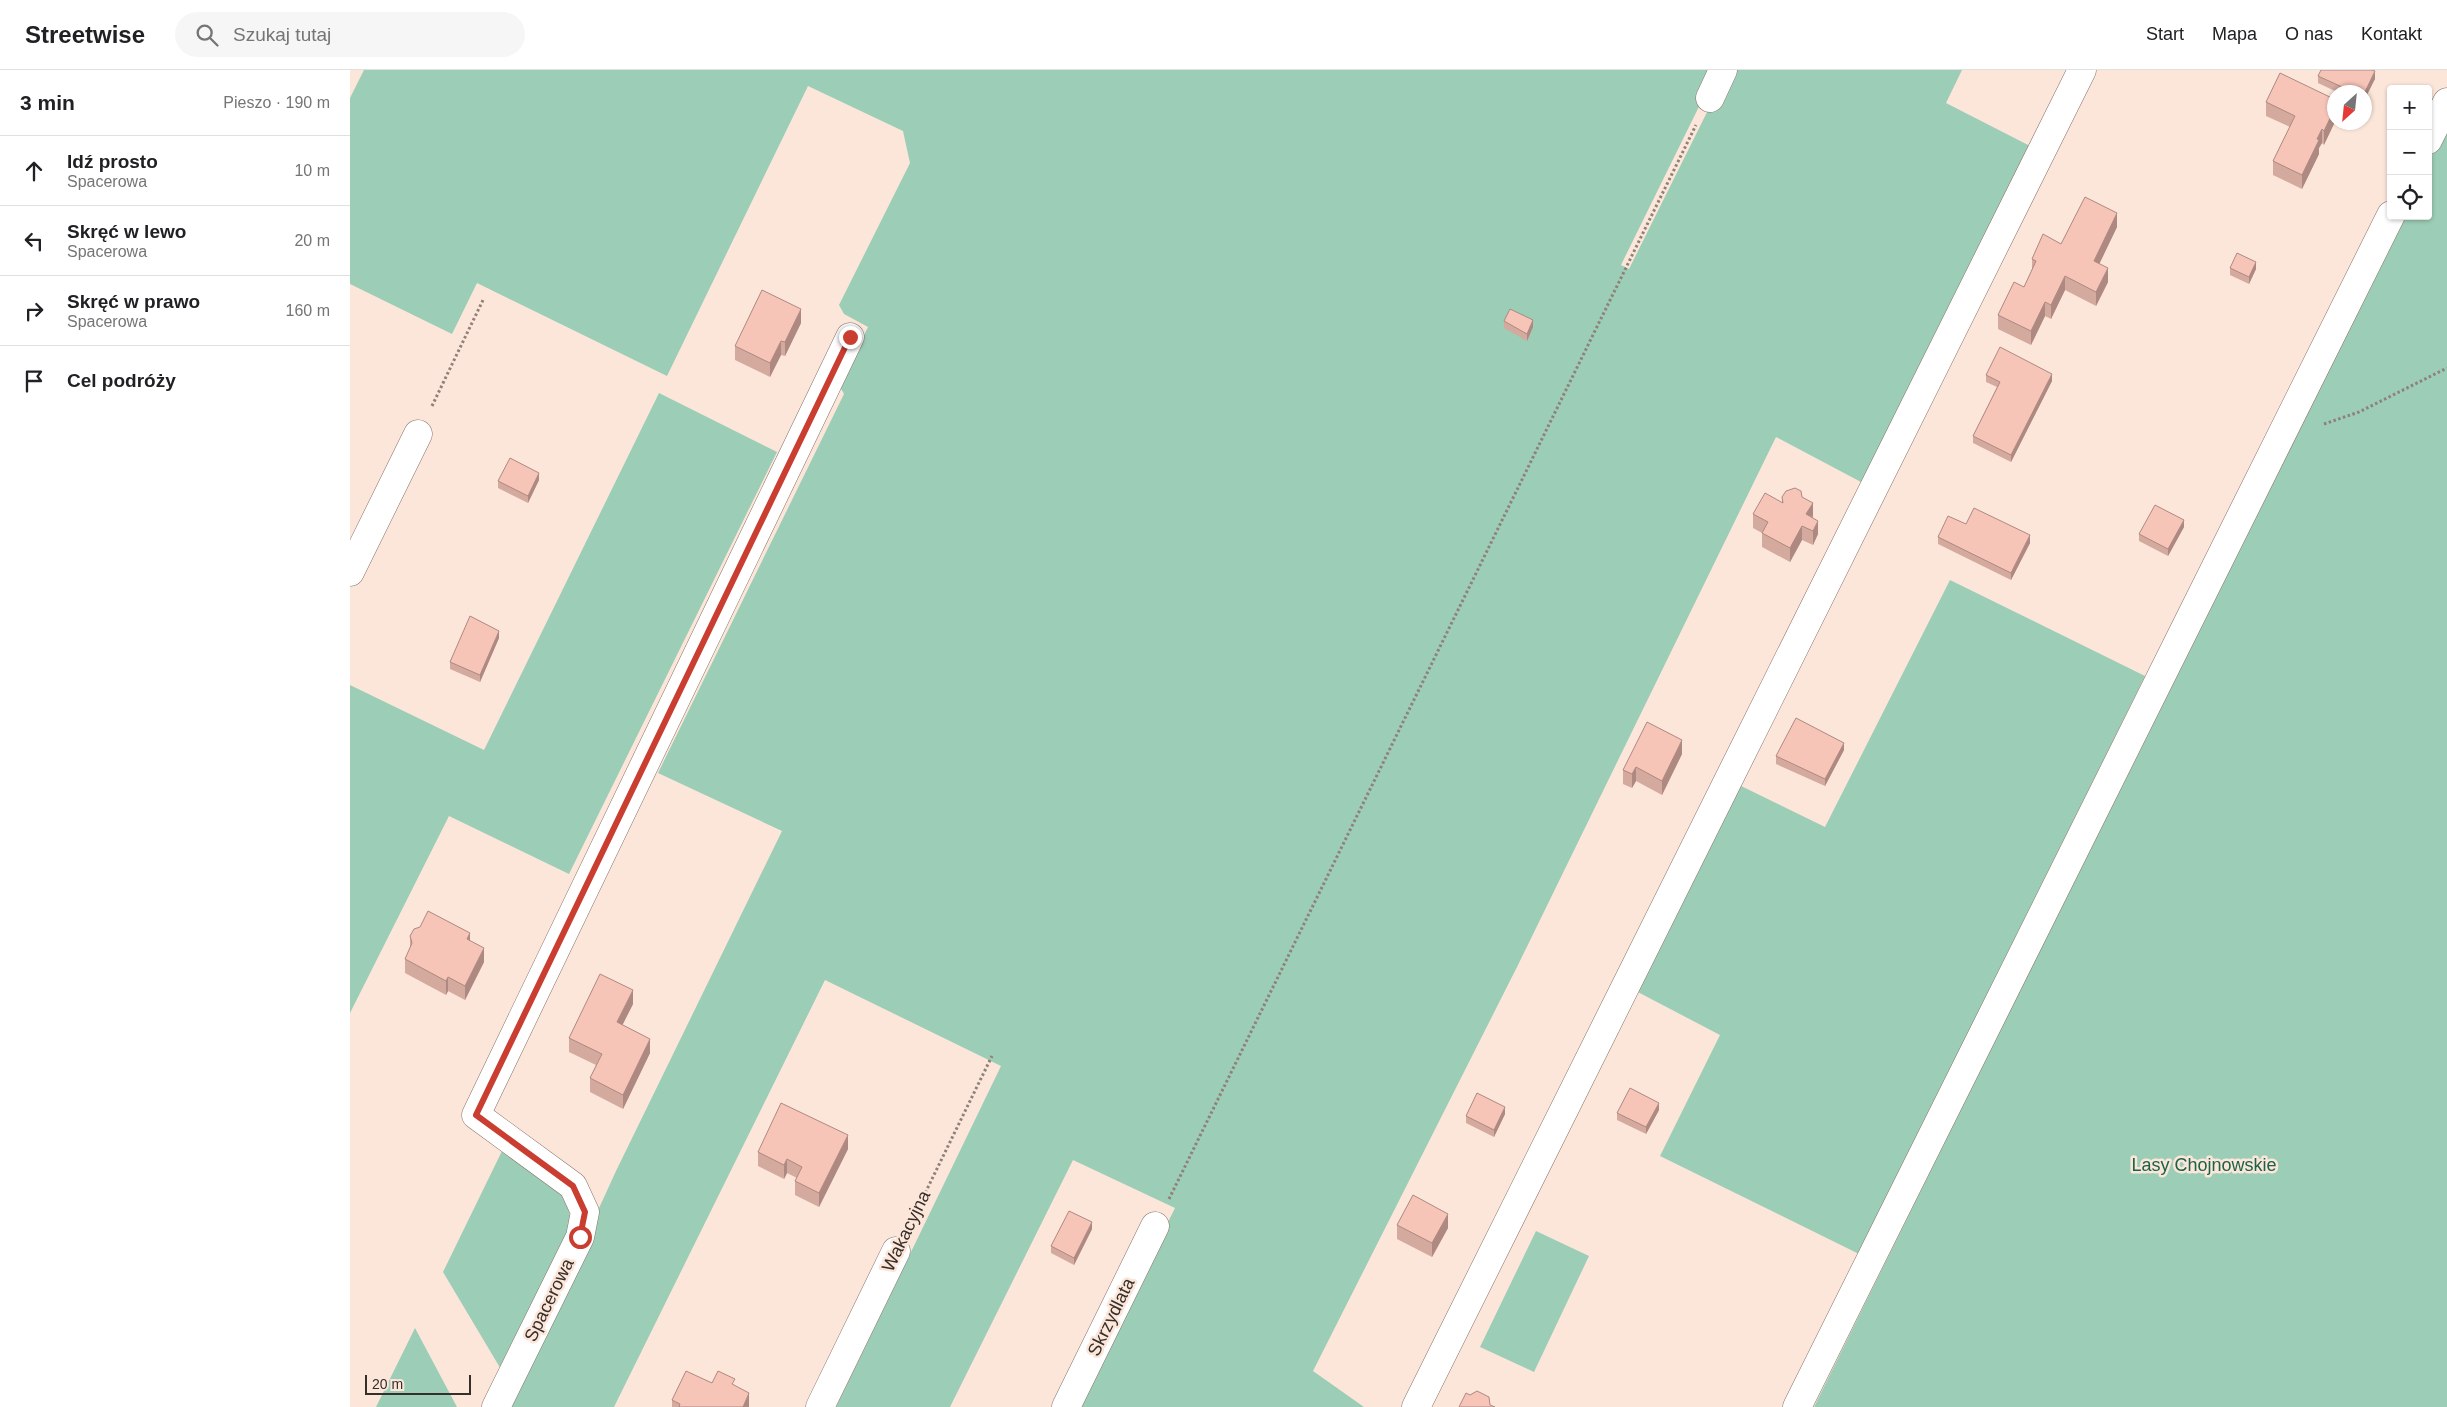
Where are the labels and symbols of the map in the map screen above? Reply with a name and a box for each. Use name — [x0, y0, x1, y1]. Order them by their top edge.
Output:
north arrow — [2327, 85, 2372, 130]
route end — [839, 326, 862, 349]
park label: Lasy Chojnowskie — [2131, 1155, 2277, 1175]
street label: Wakacyjna — [878, 1186, 935, 1275]
route start — [569, 1226, 592, 1249]
street label: Spacerowa — [520, 1254, 578, 1345]
street label: Skrzydlata — [1084, 1274, 1139, 1359]
scale bar — [365, 1372, 471, 1395]

